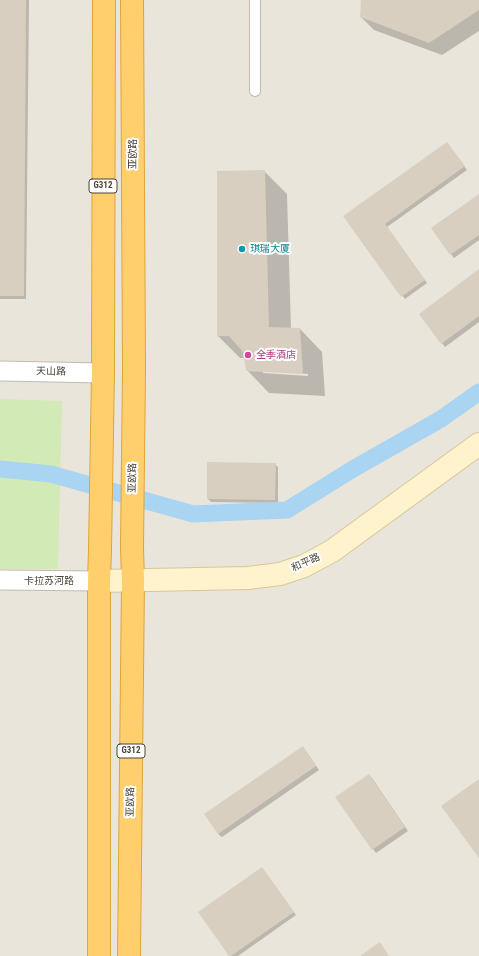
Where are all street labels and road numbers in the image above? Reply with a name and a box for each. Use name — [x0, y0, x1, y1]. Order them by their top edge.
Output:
street label: 亚欧路 — [127, 139, 139, 169]
road number: G312 — [89, 179, 117, 193]
street label: 天山路 — [36, 366, 66, 378]
street label: 亚欧路 — [127, 463, 139, 493]
street label: 和平路 — [290, 551, 322, 575]
street label: 卡拉苏河路 — [24, 575, 74, 587]
road number: G312 — [117, 744, 145, 758]
street label: 亚欧路 — [125, 787, 137, 817]

